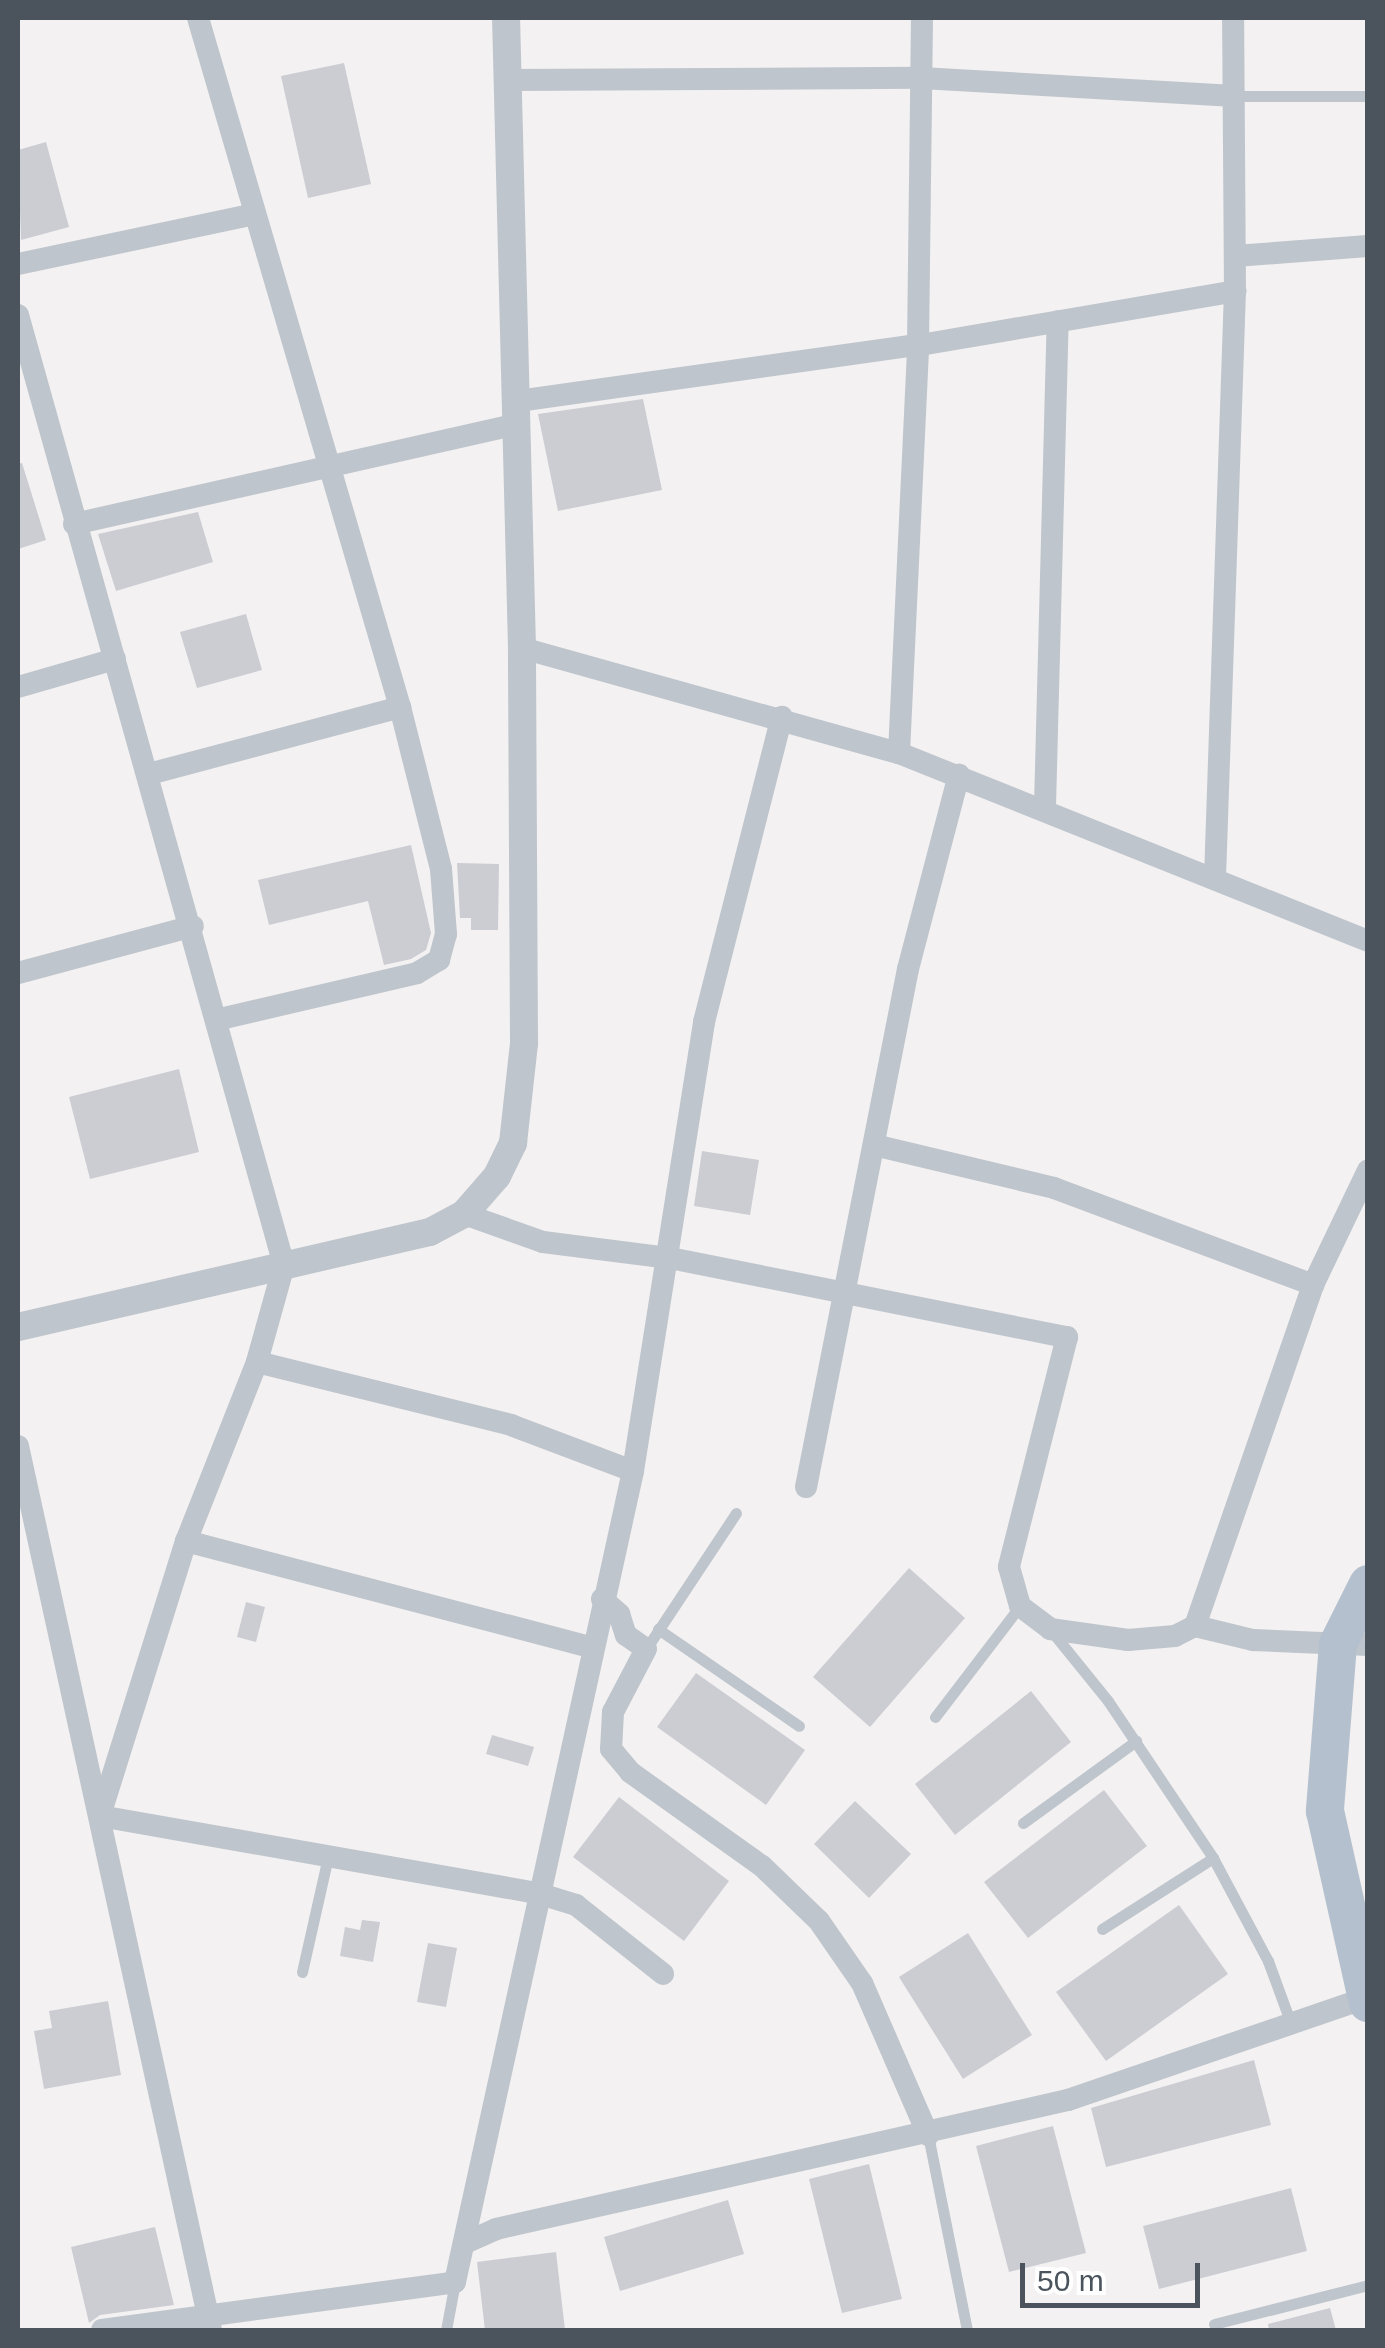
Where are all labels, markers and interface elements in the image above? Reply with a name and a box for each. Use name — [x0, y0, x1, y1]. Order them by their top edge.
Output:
scale bar — [1025, 2243, 1205, 2305]
text: 50 m — [1037, 2264, 1104, 2297]

